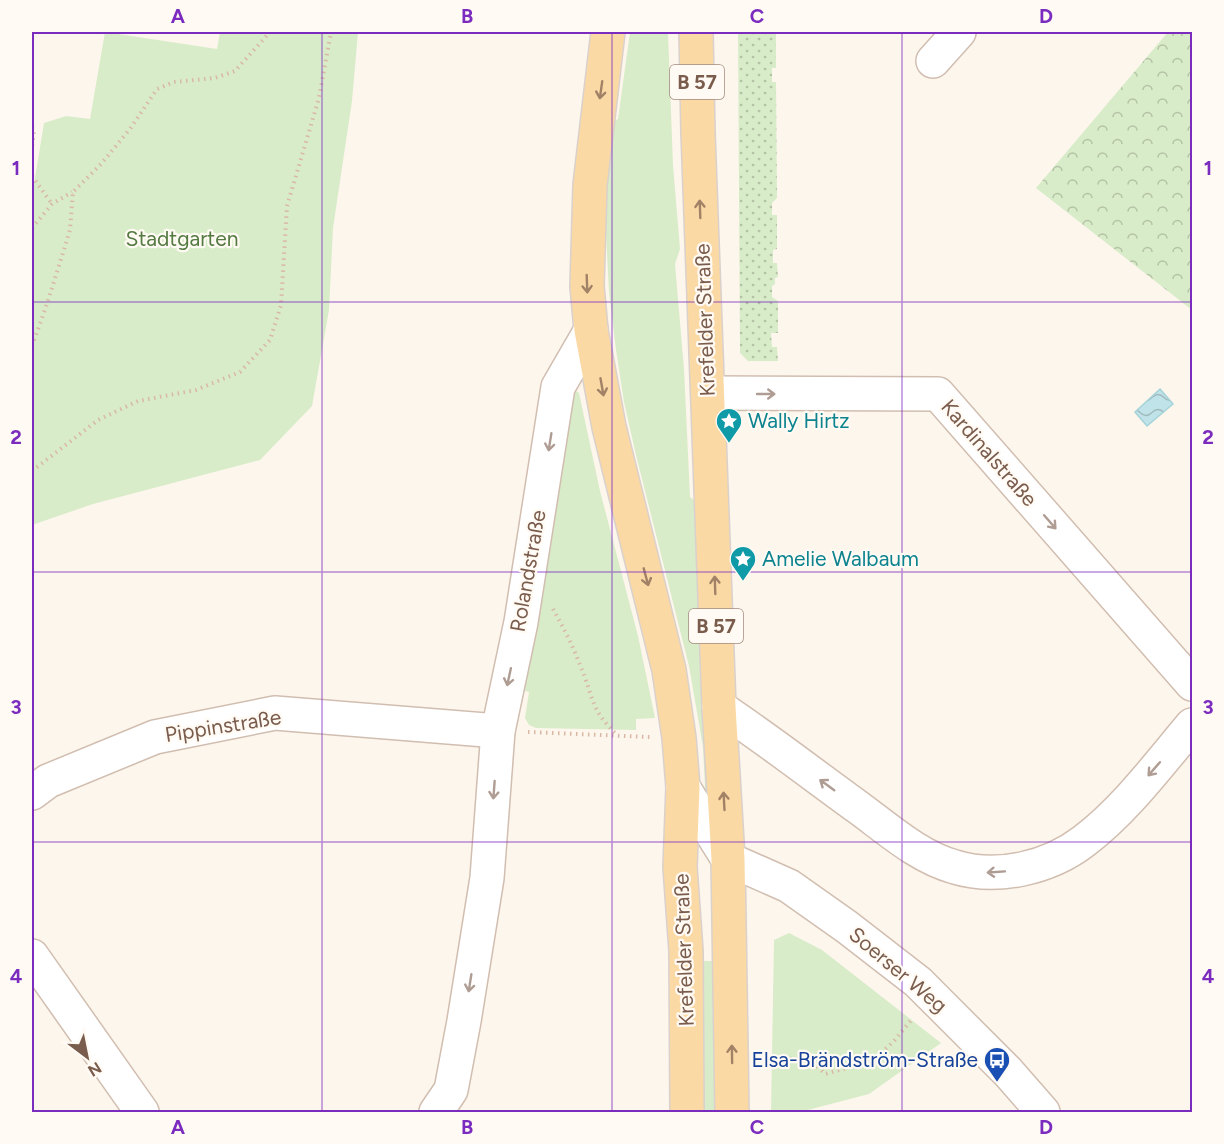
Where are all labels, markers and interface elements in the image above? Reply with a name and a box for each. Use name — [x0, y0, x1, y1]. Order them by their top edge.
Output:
text: A — [171, 4, 186, 28]
text: B — [461, 4, 473, 28]
text: C — [750, 4, 764, 28]
text: D — [1039, 4, 1053, 28]
road number: B 57 — [670, 65, 724, 99]
one-way arrow — [595, 79, 606, 99]
text: 1 — [12, 156, 20, 180]
text: 1 — [1204, 156, 1212, 180]
one-way arrow — [695, 199, 706, 219]
park label: Stadtgarten — [126, 226, 238, 251]
street label: Krefelder Straße — [689, 243, 720, 397]
one-way arrow — [582, 273, 593, 293]
one-way arrow — [596, 377, 607, 397]
one-way arrow — [756, 388, 776, 399]
street label: Kardinalstraße — [936, 394, 1043, 511]
place icon: Wally Hirtz — [714, 406, 744, 444]
place label: Wally Hirtz — [748, 408, 849, 433]
text: 2 — [10, 425, 22, 449]
text: 2 — [1202, 425, 1214, 449]
one-way arrow — [544, 431, 555, 451]
street label: Rolandstraße — [504, 508, 551, 634]
one-way arrow — [1043, 514, 1057, 529]
place icon: Amelie Walbaum — [728, 544, 758, 582]
place label: Amelie Walbaum — [762, 546, 919, 571]
one-way arrow — [641, 567, 652, 586]
one-way arrow — [709, 576, 720, 596]
road number: B 57 — [689, 609, 743, 643]
one-way arrow — [503, 667, 514, 686]
text: 3 — [10, 695, 22, 719]
text: 3 — [1202, 695, 1214, 719]
street label: Pippinstraße — [163, 704, 283, 747]
one-way arrow — [1147, 761, 1161, 776]
one-way arrow — [819, 778, 835, 791]
one-way arrow — [488, 779, 499, 799]
one-way arrow — [719, 791, 730, 811]
one-way arrow — [987, 867, 1007, 878]
street label: Krefelder Straße — [668, 873, 699, 1027]
street label: Soerser Weg — [844, 921, 952, 1018]
text: 4 — [10, 964, 23, 988]
text: 4 — [1202, 964, 1215, 988]
one-way arrow — [465, 973, 476, 993]
north arrow — [57, 1027, 117, 1087]
one-way arrow — [726, 1045, 738, 1065]
bus stop icon: Elsa-Brändström-Straße — [982, 1045, 1012, 1083]
place label: Elsa-Brändström-Straße — [751, 1047, 978, 1072]
text: N — [84, 1058, 105, 1081]
text: A — [171, 1115, 186, 1139]
text: B — [461, 1115, 473, 1139]
text: C — [750, 1115, 764, 1139]
text: D — [1039, 1115, 1053, 1139]

